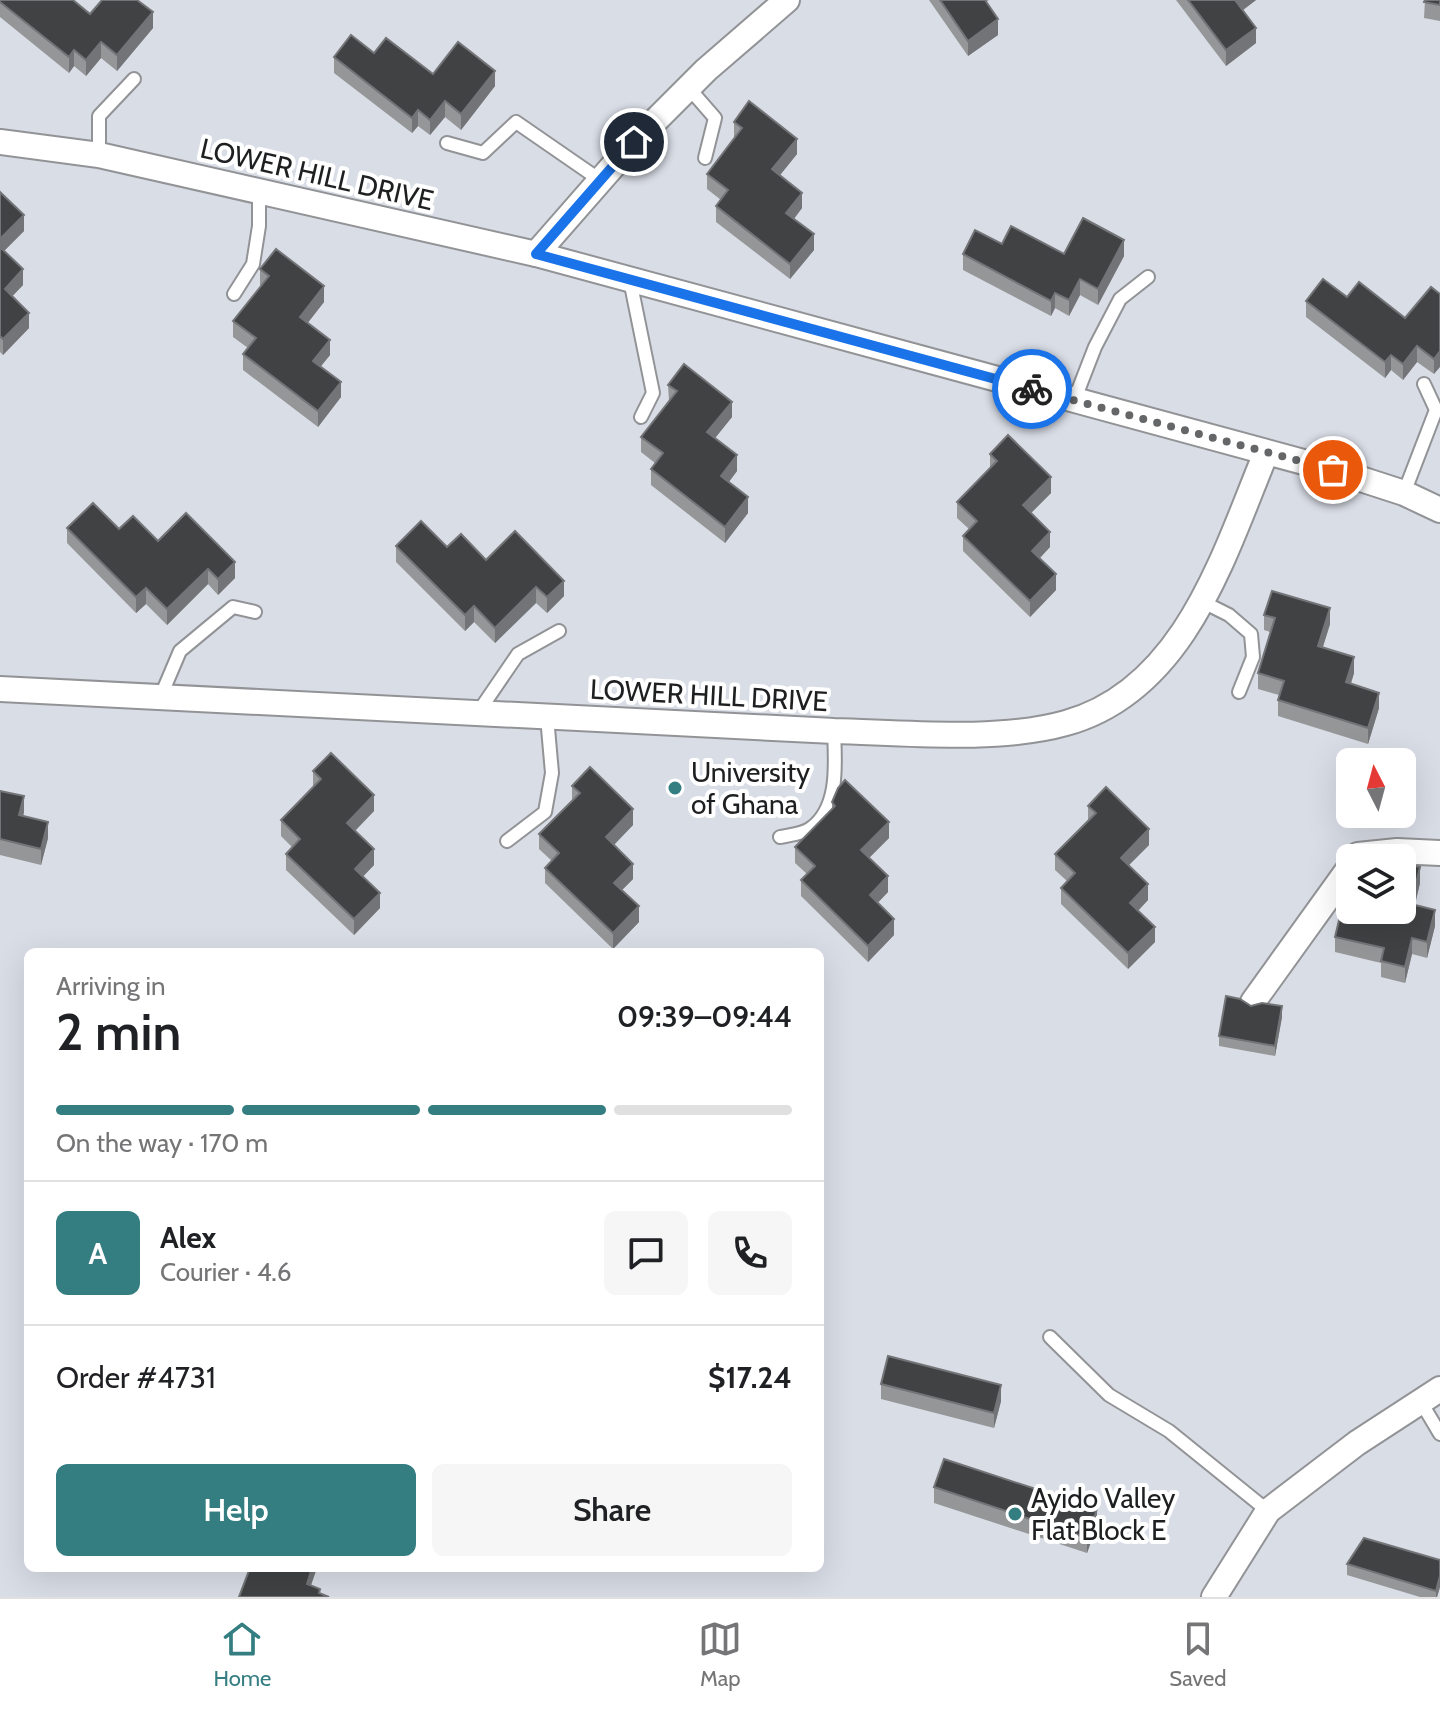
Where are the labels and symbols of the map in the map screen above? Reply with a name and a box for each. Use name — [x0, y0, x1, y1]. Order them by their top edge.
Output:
pin — [600, 108, 668, 176]
street label: LOWER HILL DRIVE — [197, 131, 437, 217]
courier — [992, 349, 1072, 429]
pin — [1299, 436, 1367, 504]
street label: LOWER HILL DRIVE — [589, 672, 829, 718]
north arrow — [1336, 748, 1416, 828]
place label: University of Ghana — [691, 755, 810, 821]
marker: University of Ghana — [666, 779, 684, 797]
place label: Ayido Valley Flat Block E — [1031, 1481, 1175, 1547]
marker: Ayido Valley Flat Block E — [1006, 1505, 1024, 1523]

